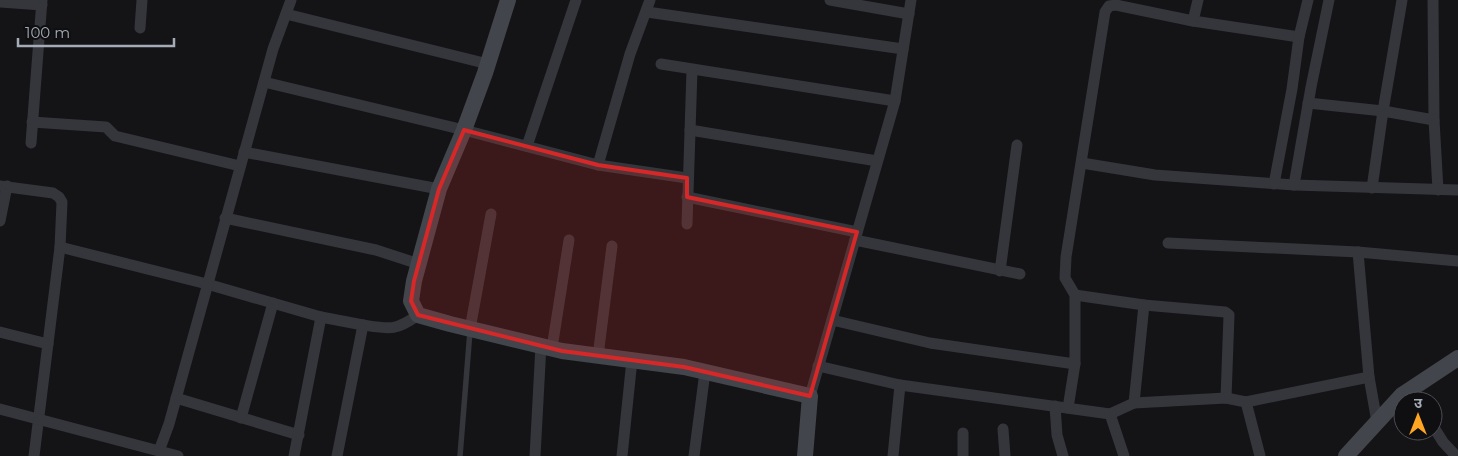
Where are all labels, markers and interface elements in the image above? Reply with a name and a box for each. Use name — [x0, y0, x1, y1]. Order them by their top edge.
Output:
scale bar — [18, 15, 174, 47]
text: 100 m — [25, 23, 70, 42]
north arrow — [1393, 391, 1443, 441]
text: उ — [1414, 394, 1423, 412]

